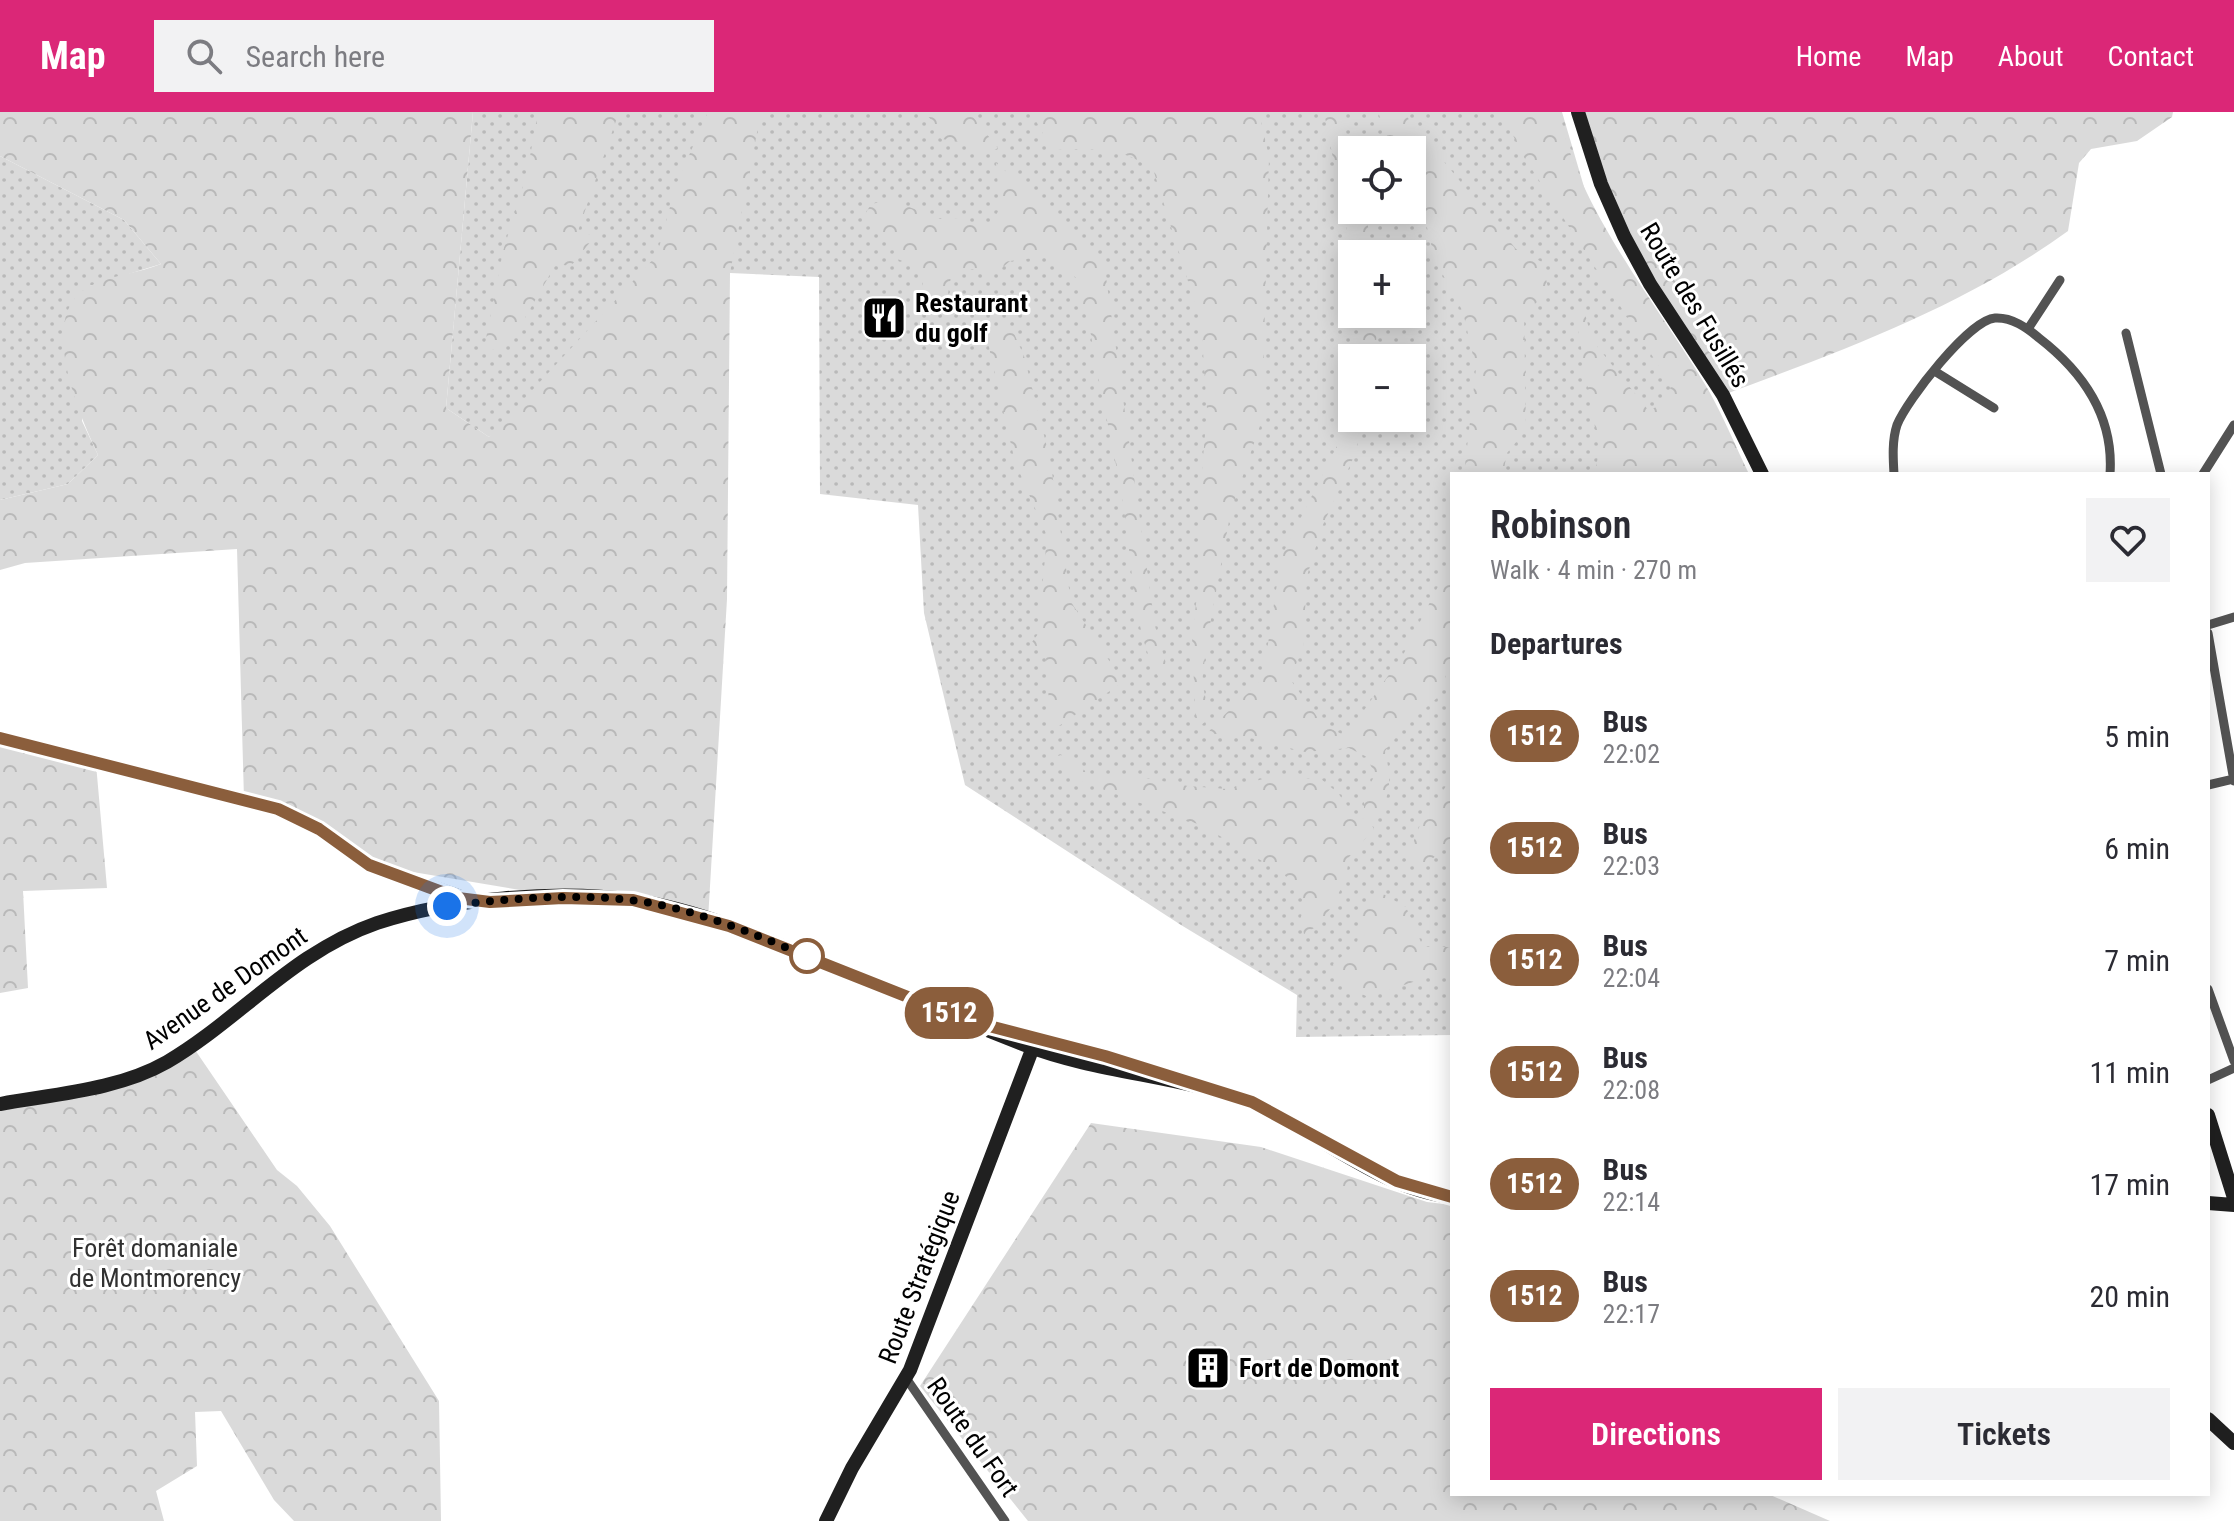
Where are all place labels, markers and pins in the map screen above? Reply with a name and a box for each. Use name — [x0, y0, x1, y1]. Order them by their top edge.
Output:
place label: Restaurant du golf — [915, 288, 1028, 348]
restaurant icon: Restaurant du golf — [860, 294, 908, 342]
unlabelled marker — [790, 939, 824, 973]
building icon: Fort de Domont — [1184, 1344, 1232, 1392]
place label: Fort de Domont — [1239, 1353, 1399, 1383]

